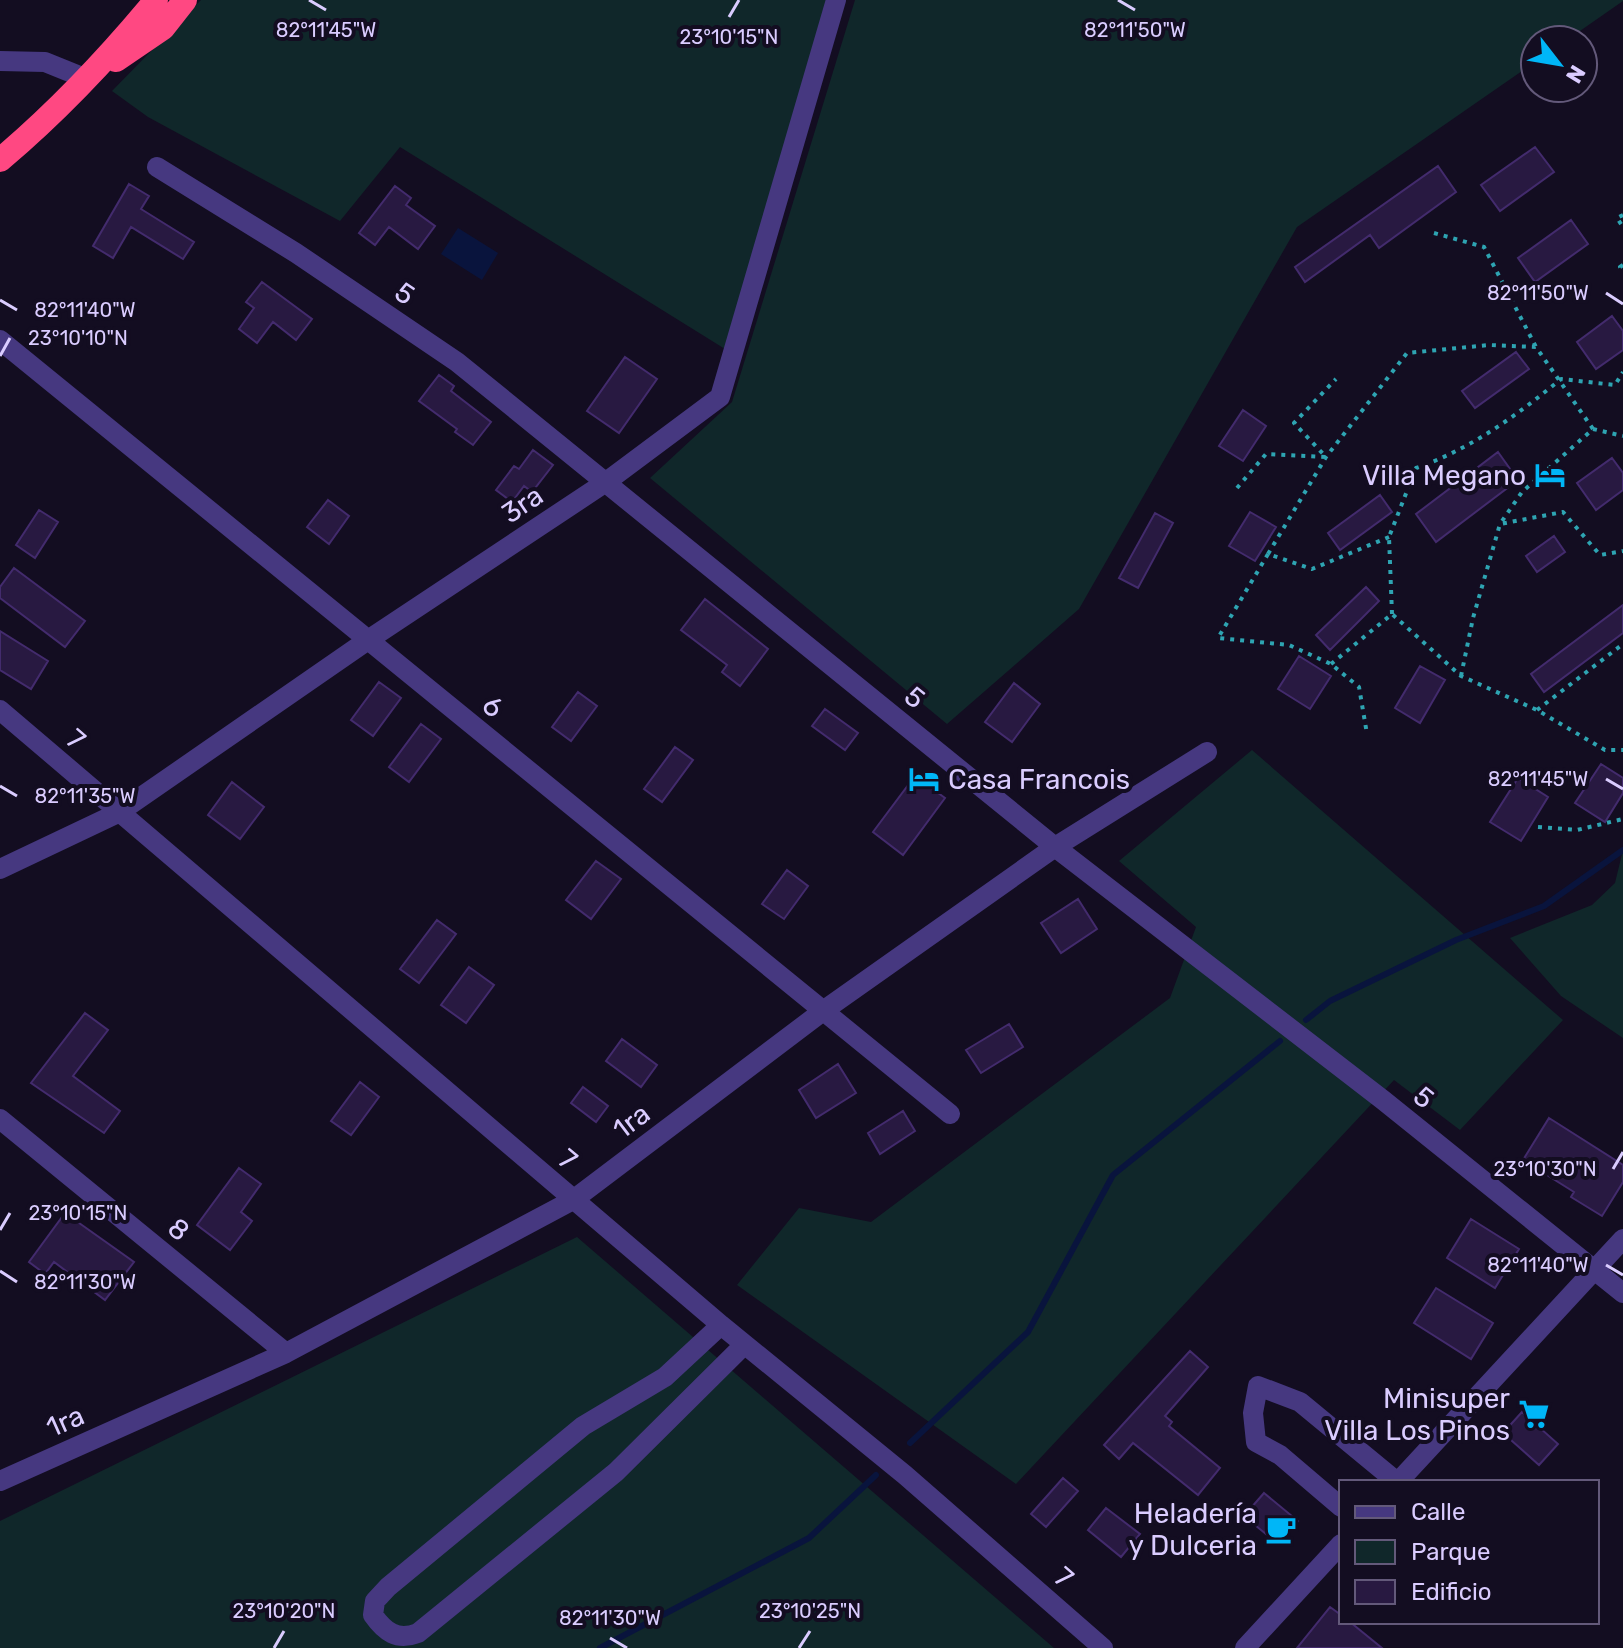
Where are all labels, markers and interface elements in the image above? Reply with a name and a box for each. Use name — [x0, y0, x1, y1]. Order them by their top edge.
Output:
text: 82°11'45"W — [276, 18, 376, 42]
text: 82°11'50"W — [1084, 18, 1186, 42]
north arrow — [1519, 24, 1599, 104]
text: 23°10'15"N — [680, 25, 778, 49]
text: N — [1560, 60, 1591, 88]
street label: 5 — [389, 275, 421, 312]
text: 82°11'50"W — [1487, 281, 1589, 305]
text: 82°11'40"W — [34, 298, 136, 322]
text: 23°10'10"N — [28, 326, 128, 350]
hotel icon: Villa Megano — [1533, 458, 1567, 492]
place label: Villa Megano — [1362, 459, 1526, 492]
street label: 3ra — [495, 479, 549, 530]
street label: 5 — [898, 679, 932, 715]
street label: 6 — [476, 688, 510, 725]
street label: 7 — [59, 722, 92, 757]
hotel icon: Casa Francois — [907, 762, 941, 796]
place label: Casa Francois — [948, 763, 1130, 796]
text: 82°11'45"W — [1488, 767, 1588, 791]
text: 82°11'35"W — [34, 784, 136, 808]
street label: 5 — [1407, 1079, 1441, 1115]
street label: 1ra — [606, 1097, 656, 1146]
street label: 7 — [552, 1142, 584, 1177]
text: 23°10'30"N — [1493, 1157, 1597, 1181]
text: 23°10'15"N — [29, 1201, 127, 1225]
street label: 8 — [161, 1211, 196, 1248]
text: 82°11'40"W — [1487, 1253, 1589, 1277]
text: 82°11'30"W — [34, 1270, 136, 1294]
place label: Minisuper Villa Los Pinos — [1324, 1382, 1510, 1447]
supermarket icon: Minisuper Villa Los Pinos — [1517, 1397, 1551, 1431]
street label: 1ra — [41, 1399, 89, 1444]
legend — [1339, 1480, 1599, 1624]
place label: Heladería y Dulceria — [1128, 1497, 1257, 1562]
text: Calle — [1411, 1498, 1465, 1526]
cafe icon: Heladería y Dulceria — [1264, 1512, 1298, 1546]
text: Parque — [1411, 1538, 1490, 1566]
street label: 7 — [1047, 1560, 1080, 1595]
text: Edificio — [1411, 1578, 1492, 1606]
text: 23°10'20"N — [233, 1599, 335, 1623]
text: 23°10'25"N — [759, 1599, 861, 1623]
text: 82°11'30"W — [559, 1606, 661, 1630]

